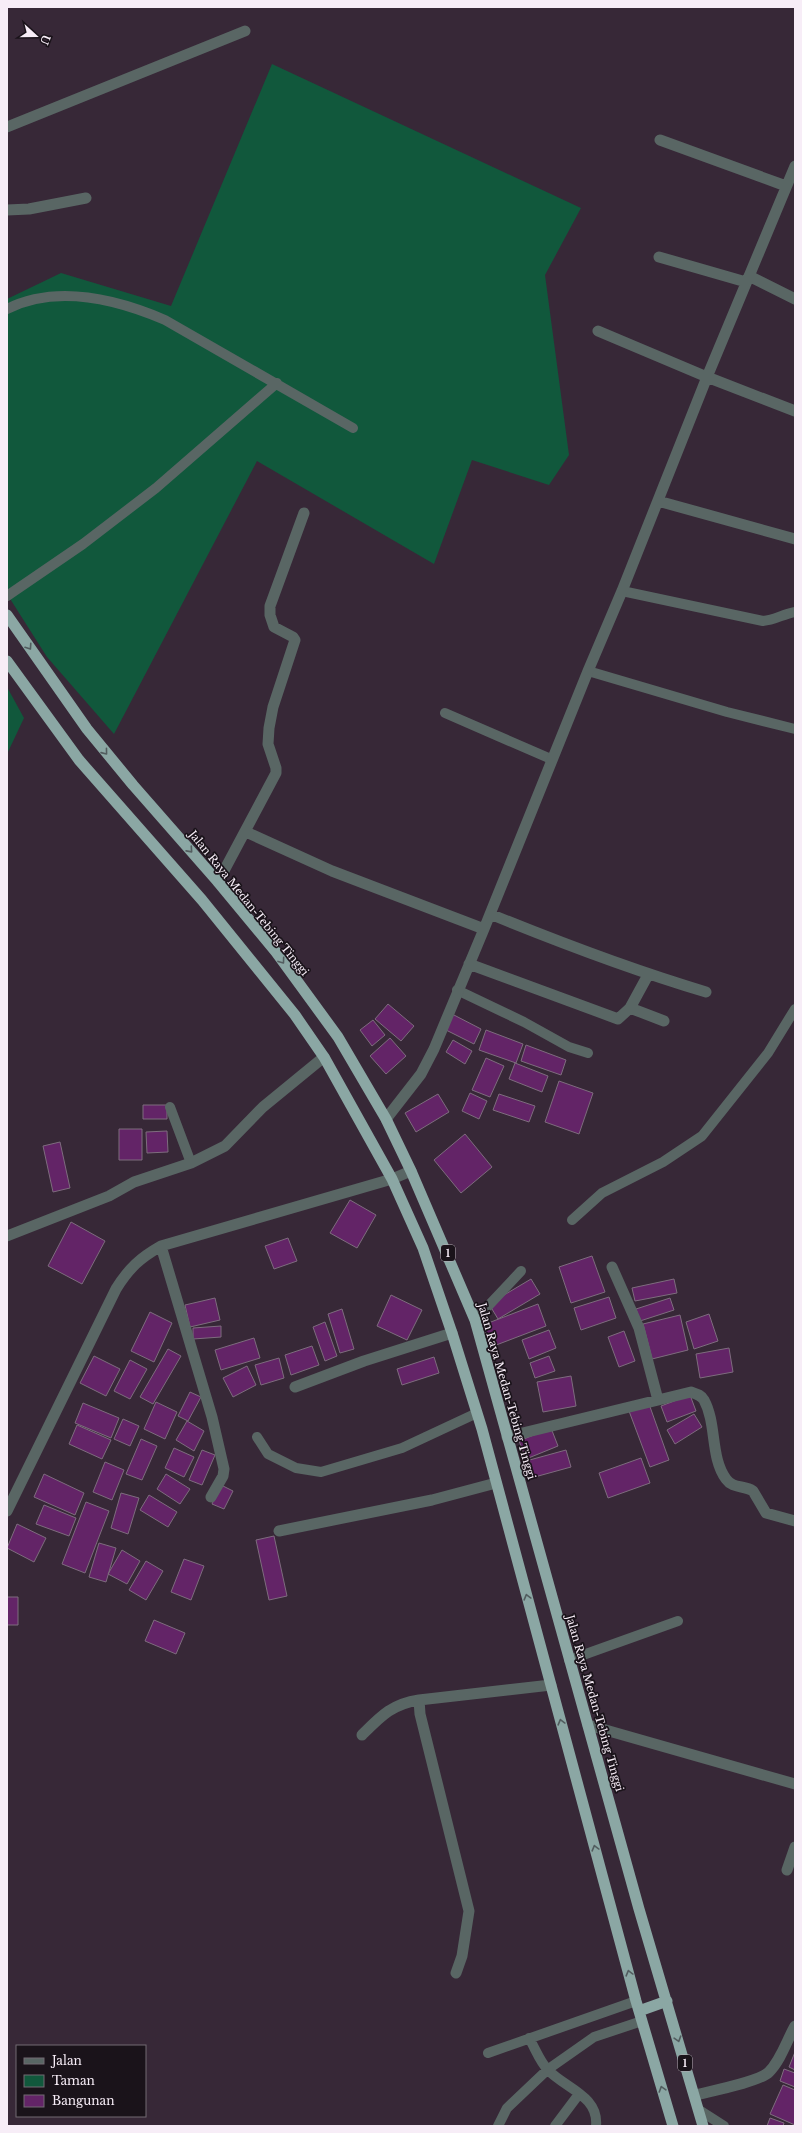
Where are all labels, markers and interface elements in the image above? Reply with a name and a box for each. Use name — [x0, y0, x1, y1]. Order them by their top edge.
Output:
north arrow — [16, 16, 56, 56]
text: U — [37, 33, 54, 47]
one-way arrow — [24, 643, 32, 650]
one-way arrow — [101, 747, 108, 754]
street label: Jalan Raya Medan-Tebing Tinggi — [185, 826, 312, 979]
one-way arrow — [186, 846, 193, 853]
one-way arrow — [278, 957, 285, 964]
road number: 1 — [441, 1245, 455, 1261]
street label: Jalan Raya Medan-Tebing Tinggi — [475, 1299, 539, 1481]
one-way arrow — [523, 1593, 532, 1600]
street label: Jalan Raya Medan-Tebing Tinggi — [563, 1611, 627, 1793]
one-way arrow — [557, 1719, 566, 1726]
one-way arrow — [591, 1845, 600, 1852]
one-way arrow — [625, 1970, 634, 1977]
one-way arrow — [673, 2035, 682, 2042]
legend — [16, 2045, 146, 2117]
text: Jalan — [50, 2053, 82, 2068]
road number: 1 — [678, 2055, 692, 2071]
text: Taman — [52, 2073, 95, 2088]
one-way arrow — [658, 2085, 667, 2092]
text: Bangunan — [52, 2093, 115, 2108]

